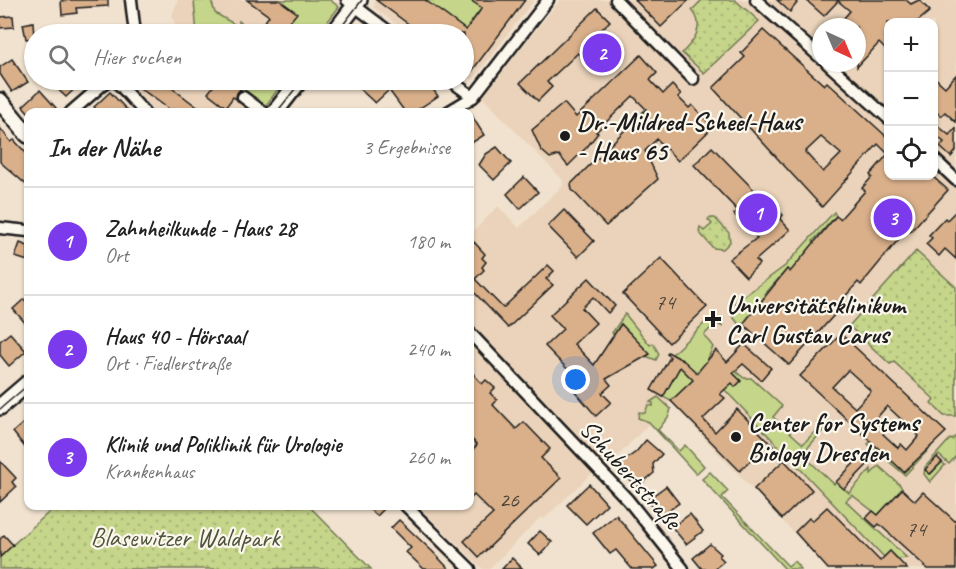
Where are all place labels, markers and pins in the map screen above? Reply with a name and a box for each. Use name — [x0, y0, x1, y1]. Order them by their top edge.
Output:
pin: 2 — [582, 31, 622, 76]
place label: Dr.-Mildred-Scheel-Haus - Haus 65 — [577, 105, 804, 168]
marker: Dr.-Mildred-Scheel-Haus - Haus 65 — [558, 129, 572, 143]
pin: 1 — [738, 190, 777, 236]
pin: 3 — [874, 196, 912, 240]
place label: Universitätsklinikum Carl Gustav Carus — [726, 288, 907, 351]
marker: Universitätsklinikum Carl Gustav Carus — [704, 310, 722, 328]
place label: Center for Systems Biology Dresden — [748, 406, 922, 469]
marker: Center for Systems Biology Dresden — [729, 430, 743, 444]

